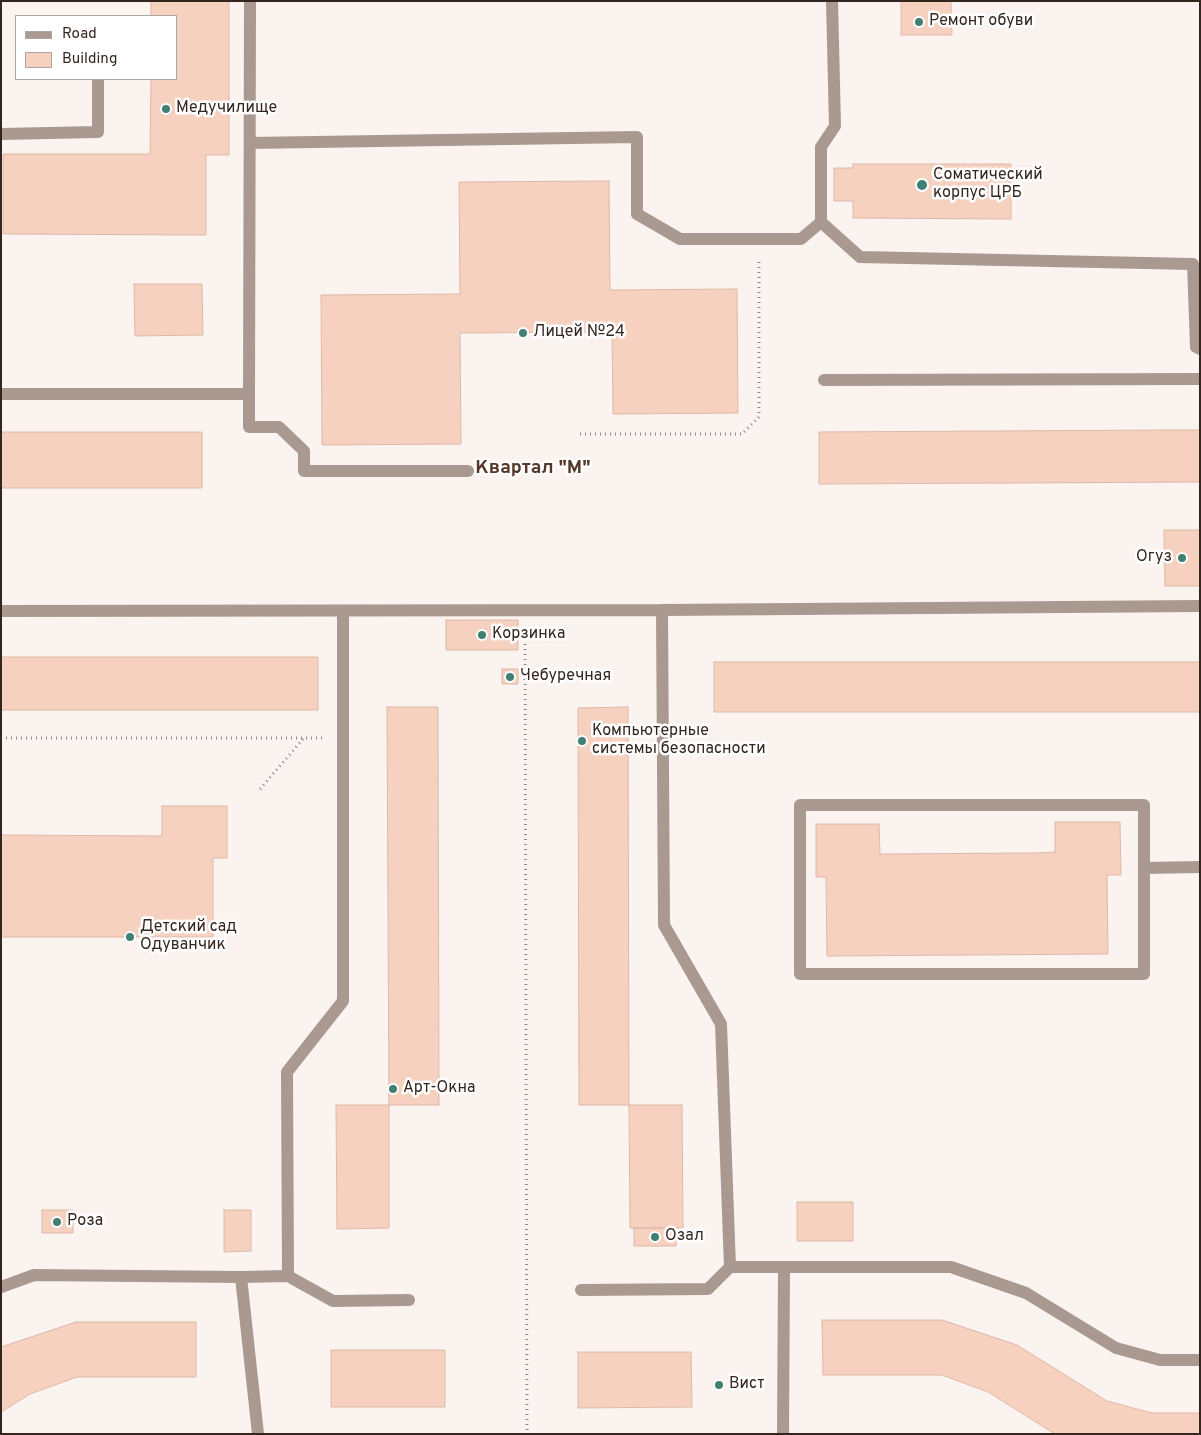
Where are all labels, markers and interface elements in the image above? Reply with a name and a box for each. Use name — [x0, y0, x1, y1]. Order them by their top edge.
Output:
place label: Ремонт обуви — [929, 12, 1033, 32]
legend — [15, 15, 178, 80]
marker: Ремонт обуви — [913, 16, 925, 28]
text: Road — [62, 25, 97, 44]
text: Building — [62, 50, 117, 69]
place label: Медучилище — [176, 99, 277, 119]
marker: Медучилище — [160, 103, 172, 115]
place label: Соматический корпус ЦРБ — [933, 166, 1043, 204]
marker: Соматический корпус ЦРБ — [915, 178, 929, 192]
place label: Лицей №24 — [533, 323, 625, 343]
marker: Лицей №24 — [517, 327, 529, 339]
district label: Квартал "М" — [475, 458, 591, 480]
place label: Огуз — [1136, 548, 1172, 568]
marker: Огуз — [1176, 552, 1188, 564]
place label: Корзинка — [492, 625, 565, 645]
marker: Корзинка — [476, 629, 488, 641]
place label: Чебуречная — [520, 667, 611, 687]
marker: Чебуречная — [504, 671, 516, 683]
place label: Компьютерные системы безопасности — [592, 722, 766, 760]
marker: Компьютерные системы безопасности — [576, 735, 588, 747]
place label: Детский сад Одуванчик — [140, 918, 237, 956]
marker: Детский сад Одуванчик — [124, 931, 136, 943]
place label: Арт-Окна — [403, 1079, 475, 1099]
marker: Арт-Окна — [387, 1083, 399, 1095]
place label: Роза — [67, 1212, 103, 1232]
marker: Роза — [51, 1216, 63, 1228]
place label: Озал — [665, 1227, 704, 1247]
marker: Озал — [649, 1231, 661, 1243]
place label: Вист — [729, 1375, 764, 1395]
marker: Вист — [713, 1379, 725, 1391]

